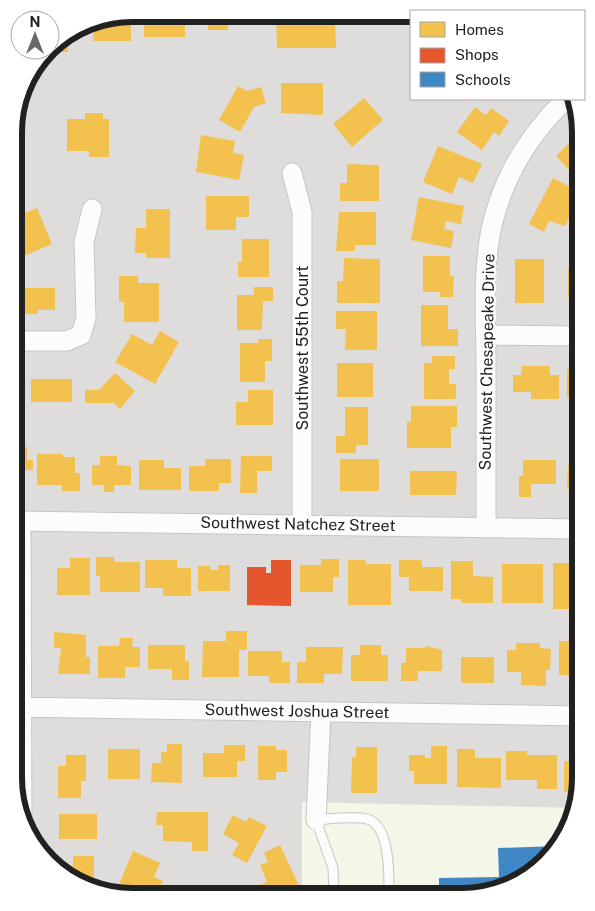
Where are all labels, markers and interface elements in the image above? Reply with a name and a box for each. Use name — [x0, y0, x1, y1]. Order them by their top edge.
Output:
north arrow — [10, 10, 60, 60]
legend — [410, 10, 585, 100]
text: N — [30, 14, 40, 30]
text: Homes — [455, 21, 504, 38]
text: Shops — [455, 46, 499, 63]
text: Schools — [455, 71, 511, 88]
street label: Southwest Chesapeake Drive — [476, 253, 498, 471]
street label: Southwest 55th Court — [293, 265, 312, 431]
street label: Southwest Natchez Street — [200, 513, 396, 535]
street label: Southwest Joshua Street — [204, 700, 390, 722]

